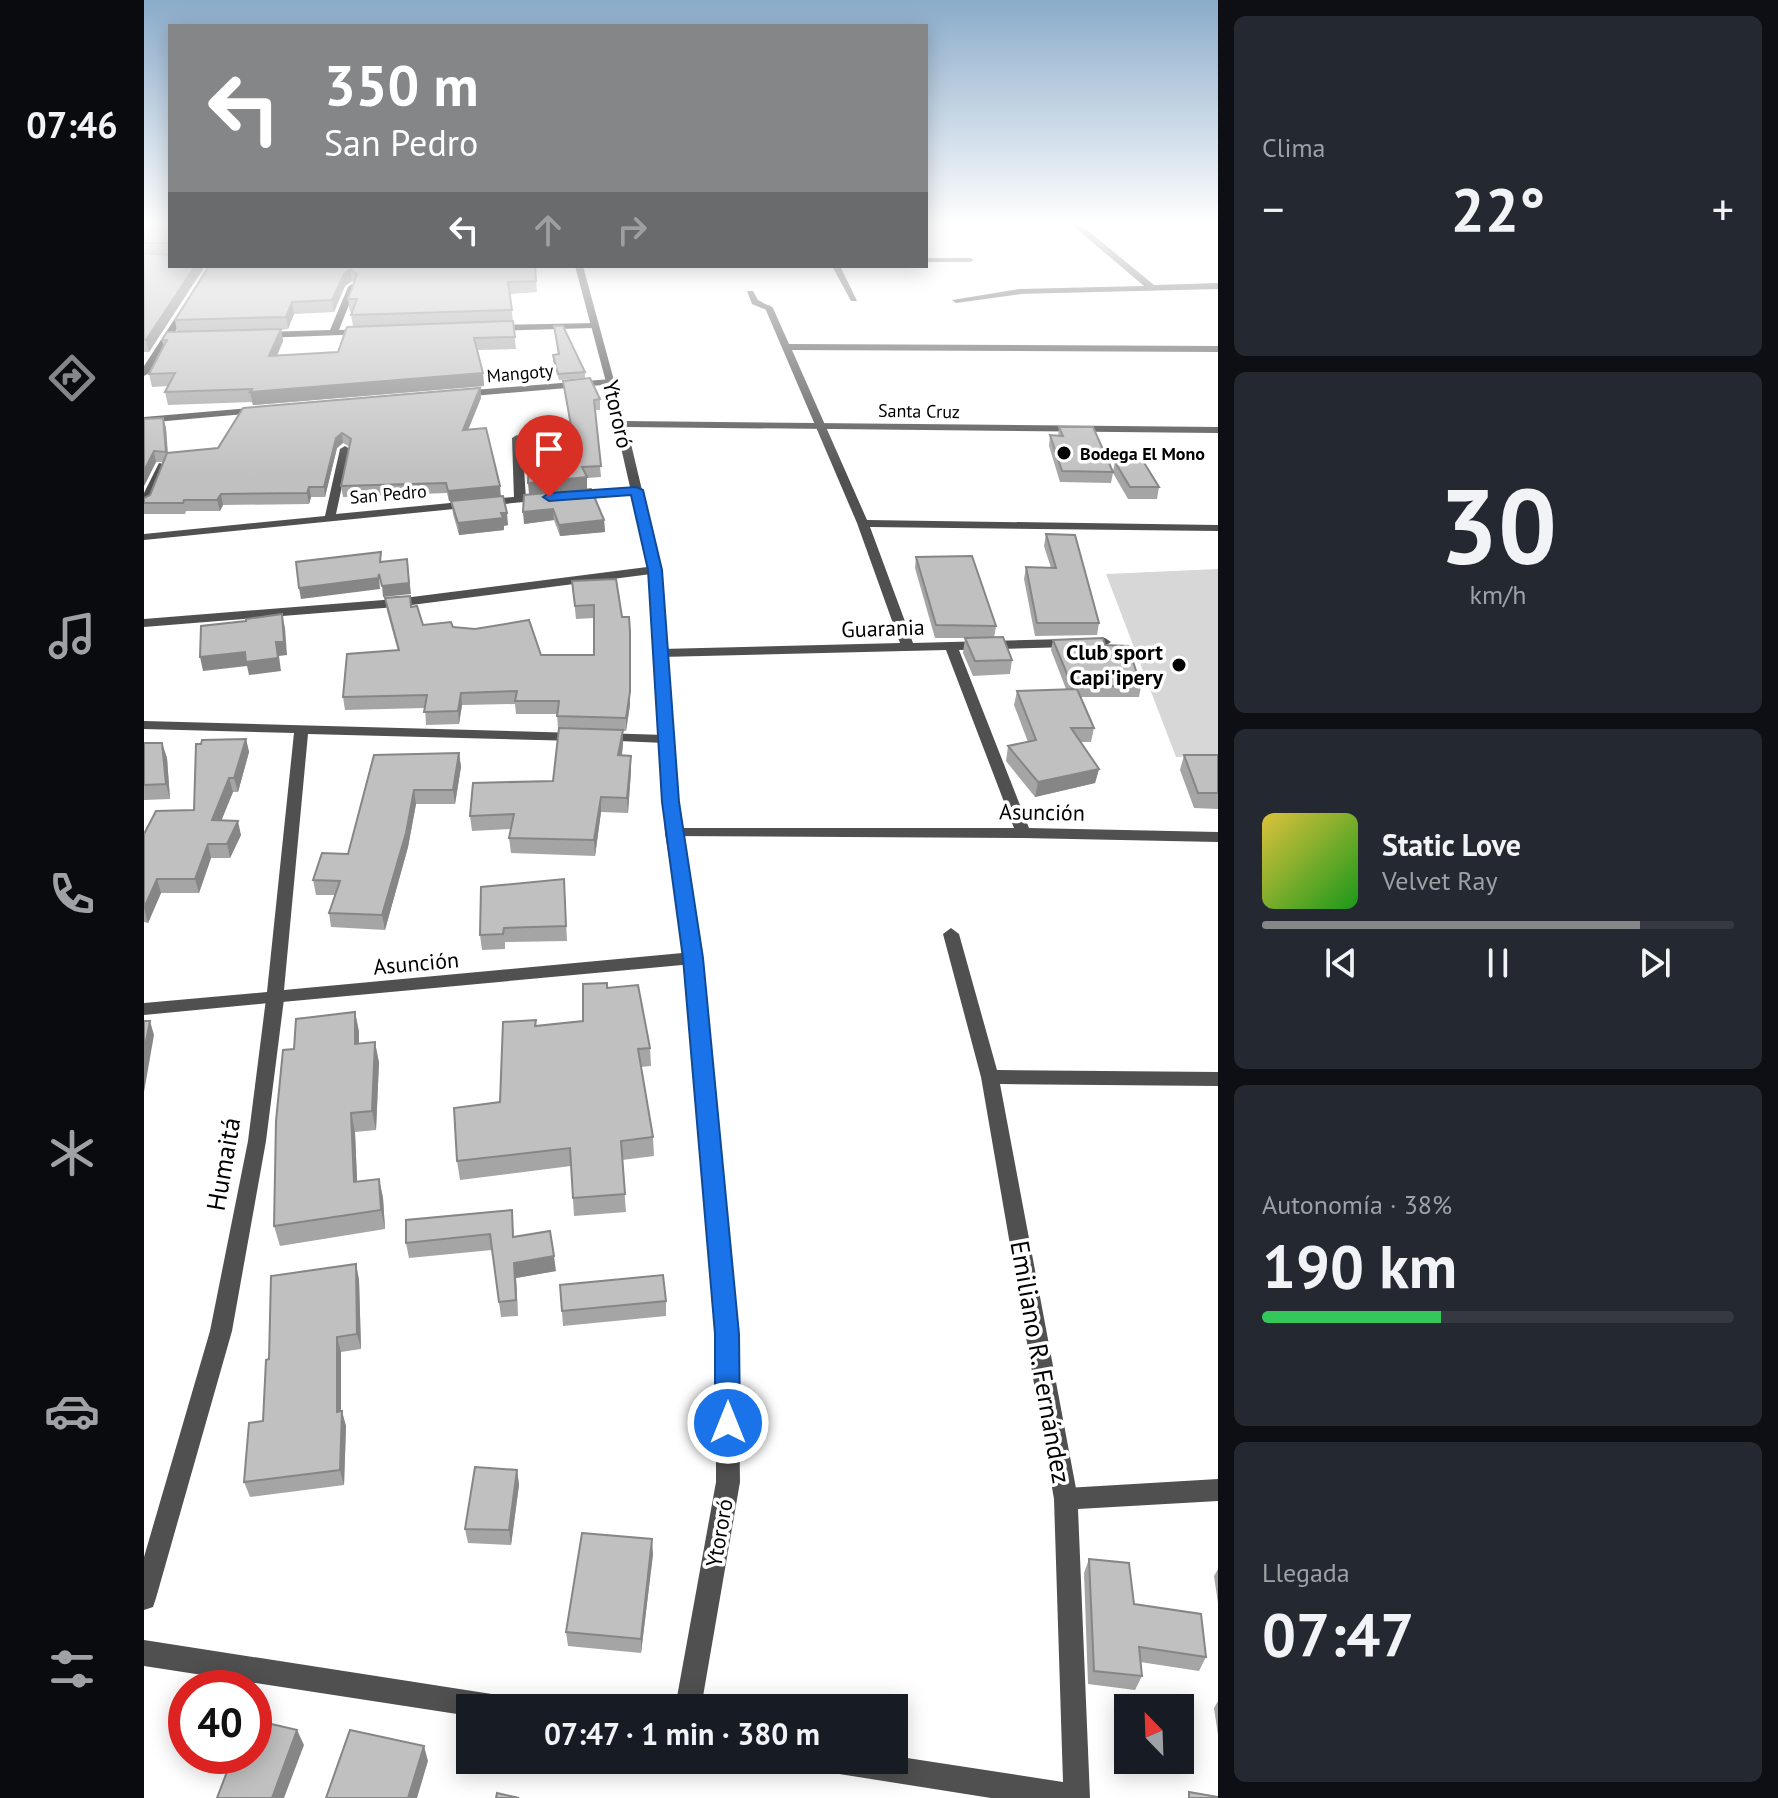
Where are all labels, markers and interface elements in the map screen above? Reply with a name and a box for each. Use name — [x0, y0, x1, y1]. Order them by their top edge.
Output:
text: 350 m — [324, 49, 479, 121]
icon: left — [192, 56, 296, 160]
text: 07:46 — [26, 101, 118, 148]
text: San Pedro — [324, 119, 478, 166]
text: Clima — [1262, 131, 1325, 164]
text: 22° — [1451, 170, 1545, 248]
text: − — [1262, 180, 1284, 237]
text: + — [1712, 180, 1734, 237]
icon: left — [442, 208, 486, 252]
icon: ahead — [526, 208, 570, 252]
icon: right — [610, 208, 654, 252]
icon: directions — [44, 350, 100, 406]
street label: Mangoty — [486, 359, 555, 387]
street label: Ytororó — [597, 377, 639, 451]
street label: Santa Cruz — [878, 399, 960, 423]
pin — [515, 415, 583, 497]
icon: arrive — [527, 427, 571, 471]
place label: Bodega El Mono — [1080, 442, 1205, 465]
marker: Bodega El Mono — [1055, 444, 1073, 462]
text: 30 — [1439, 458, 1557, 593]
street label: San Pedro — [349, 479, 427, 509]
text: km/h — [1470, 578, 1527, 611]
icon: music — [44, 608, 100, 664]
street label: Guarania — [841, 613, 925, 643]
place label: Club sport Capi'ipery — [1066, 638, 1163, 691]
marker: Club sport Capi'ipery — [1170, 656, 1188, 674]
street label: Asunción — [999, 797, 1085, 827]
text: Static Love — [1382, 825, 1521, 864]
text: Velvet Ray — [1382, 864, 1498, 897]
icon: phone — [44, 866, 100, 922]
icon: previous — [1319, 941, 1363, 985]
icon: pause — [1476, 941, 1520, 985]
icon: next — [1633, 941, 1677, 985]
street label: Asunción — [372, 945, 460, 981]
street label: Humaitá — [199, 1115, 247, 1213]
icon: climate — [44, 1125, 100, 1181]
text: Autonomía · 38% — [1262, 1188, 1452, 1221]
text: 190 km — [1262, 1227, 1457, 1305]
street label: Emiliano R. Fernández — [1003, 1238, 1079, 1486]
position arrow — [686, 1381, 770, 1465]
icon: car — [44, 1383, 100, 1439]
street label: Ytororó — [699, 1497, 739, 1569]
text: Llegada — [1262, 1556, 1350, 1589]
text: 07:47 — [1262, 1595, 1414, 1673]
icon: filters — [44, 1641, 100, 1697]
speed limit sign: 40 — [168, 1670, 272, 1774]
north arrow — [1114, 1694, 1194, 1774]
map controls — [1114, 1694, 1194, 1774]
text: 07:47 · 1 min · 380 m — [544, 1714, 820, 1753]

